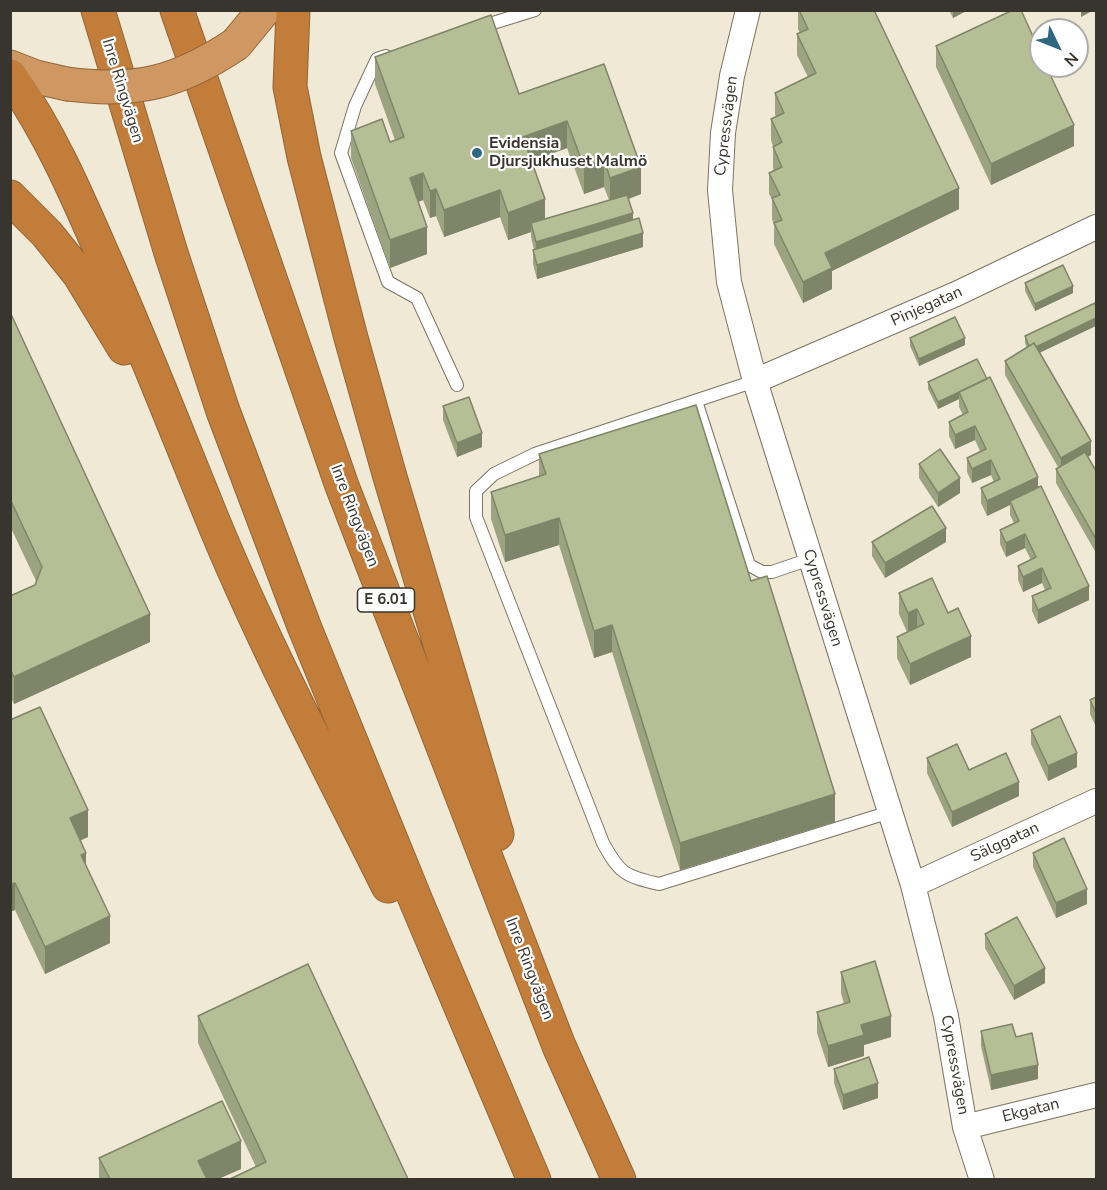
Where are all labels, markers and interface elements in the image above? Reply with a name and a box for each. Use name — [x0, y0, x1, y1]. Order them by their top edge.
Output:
north arrow — [1029, 18, 1089, 78]
street label: Inre Ringvägen — [97, 37, 147, 145]
text: N — [1059, 47, 1083, 71]
street label: Cypressvägen — [711, 75, 743, 177]
place label: Evidensia Djursjukhuset Malmö — [489, 134, 647, 172]
marker: Evidensia Djursjukhuset Malmö — [470, 146, 484, 160]
street label: Pinjegatan — [888, 283, 966, 331]
street label: Inre Ringvägen — [326, 462, 382, 570]
street label: Cypressvägen — [798, 547, 846, 649]
road number: E 6.01 — [358, 588, 414, 612]
street label: Sälggatan — [968, 819, 1042, 867]
street label: Inre Ringvägen — [501, 915, 557, 1023]
street label: Cypressvägen — [936, 1014, 972, 1116]
street label: Ekgatan — [1000, 1095, 1062, 1127]

